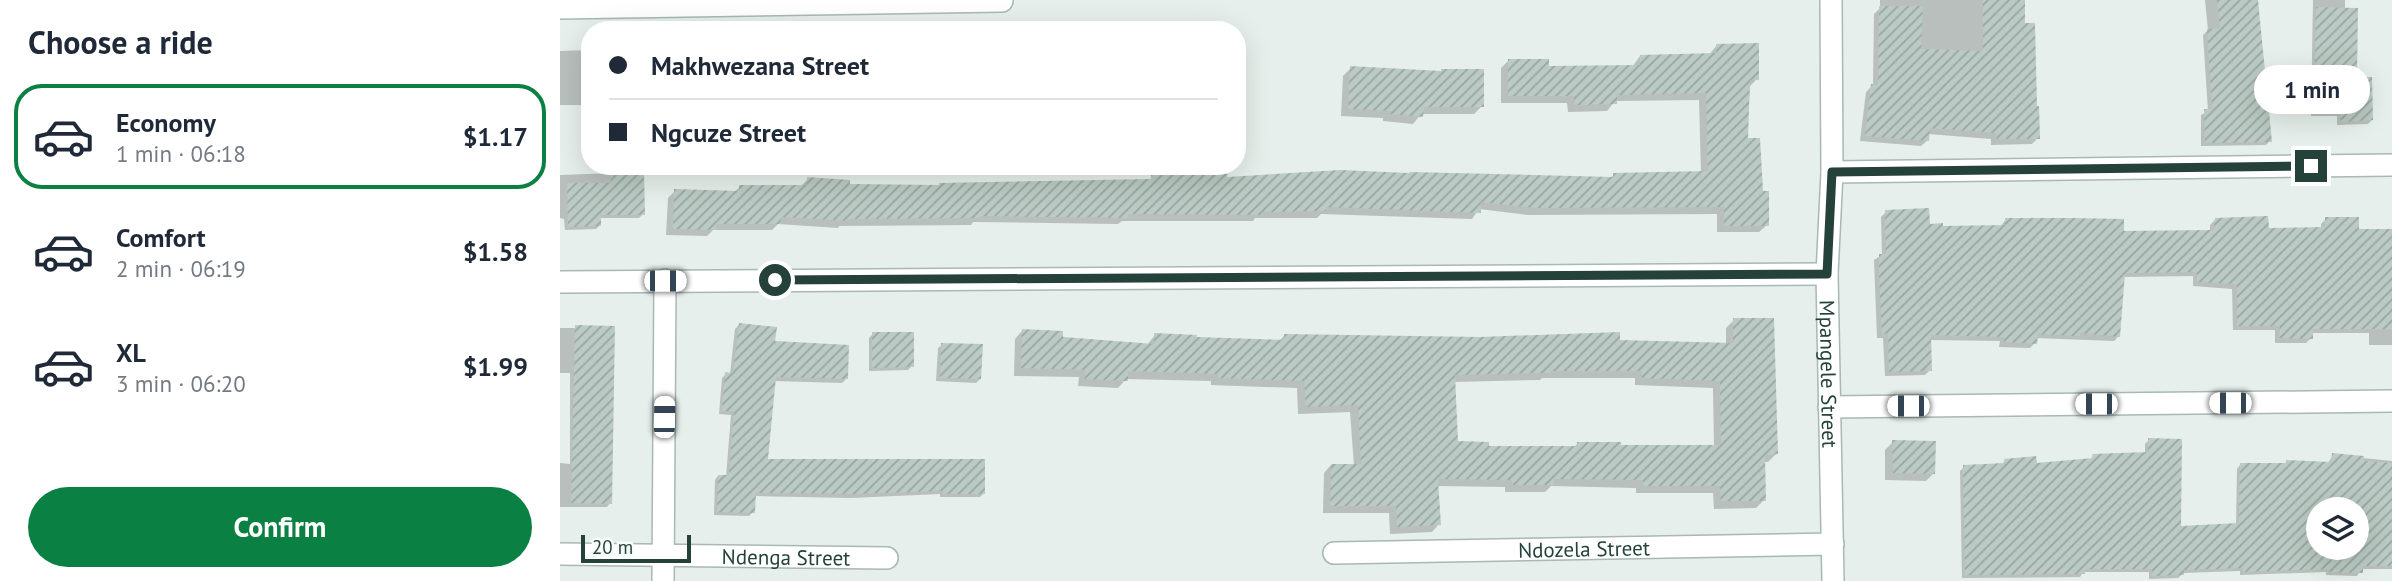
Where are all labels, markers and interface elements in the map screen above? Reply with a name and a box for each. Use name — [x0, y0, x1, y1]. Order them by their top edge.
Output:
text: Choose a ride — [28, 21, 213, 63]
text: Makhwezana Street — [651, 49, 869, 82]
callout: 1 min — [2253, 64, 2369, 114]
text: 1 min — [2284, 75, 2340, 104]
icon: car — [32, 105, 95, 168]
text: Economy — [116, 106, 216, 139]
text: Ngcuze Street — [651, 116, 806, 149]
text: $1.17 — [463, 120, 528, 153]
text: 1 min · 06:18 — [116, 139, 246, 168]
route end — [2295, 150, 2327, 182]
icon: car — [32, 220, 95, 283]
text: Comfort — [116, 221, 206, 254]
text: $1.58 — [463, 235, 528, 268]
text: 2 min · 06:19 — [116, 254, 246, 283]
route start — [759, 264, 791, 296]
car — [645, 271, 687, 292]
street label: Mpangele Street — [1814, 300, 1844, 448]
icon: car — [32, 335, 95, 398]
text: XL — [116, 336, 146, 369]
text: $1.99 — [463, 350, 528, 383]
text: 3 min · 06:20 — [116, 369, 246, 398]
car — [2210, 393, 2252, 414]
car — [2076, 394, 2118, 415]
car — [654, 396, 675, 438]
car — [1888, 396, 1930, 417]
button: Confirm — [28, 487, 532, 567]
map controls — [2306, 497, 2369, 560]
button: layers — [2306, 497, 2369, 560]
scale bar — [581, 532, 691, 564]
street label: Ndozela Street — [1518, 534, 1650, 563]
text: 20 m — [592, 535, 633, 559]
street label: Ndenga Street — [722, 542, 850, 571]

